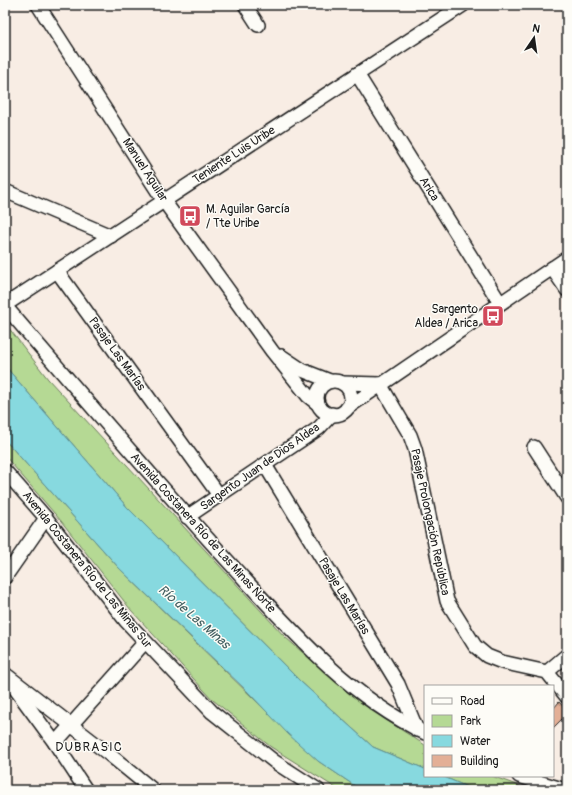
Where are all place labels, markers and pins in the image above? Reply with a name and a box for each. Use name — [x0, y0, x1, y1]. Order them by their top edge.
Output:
place label: M. Aguilar García / Tte Uribe — [206, 202, 290, 231]
bus stop icon: M. Aguilar García / Tte Uribe — [177, 203, 203, 229]
place label: Sargento Aldea / Arica — [414, 302, 479, 331]
bus stop icon: Sargento Aldea / Arica — [480, 303, 506, 329]

